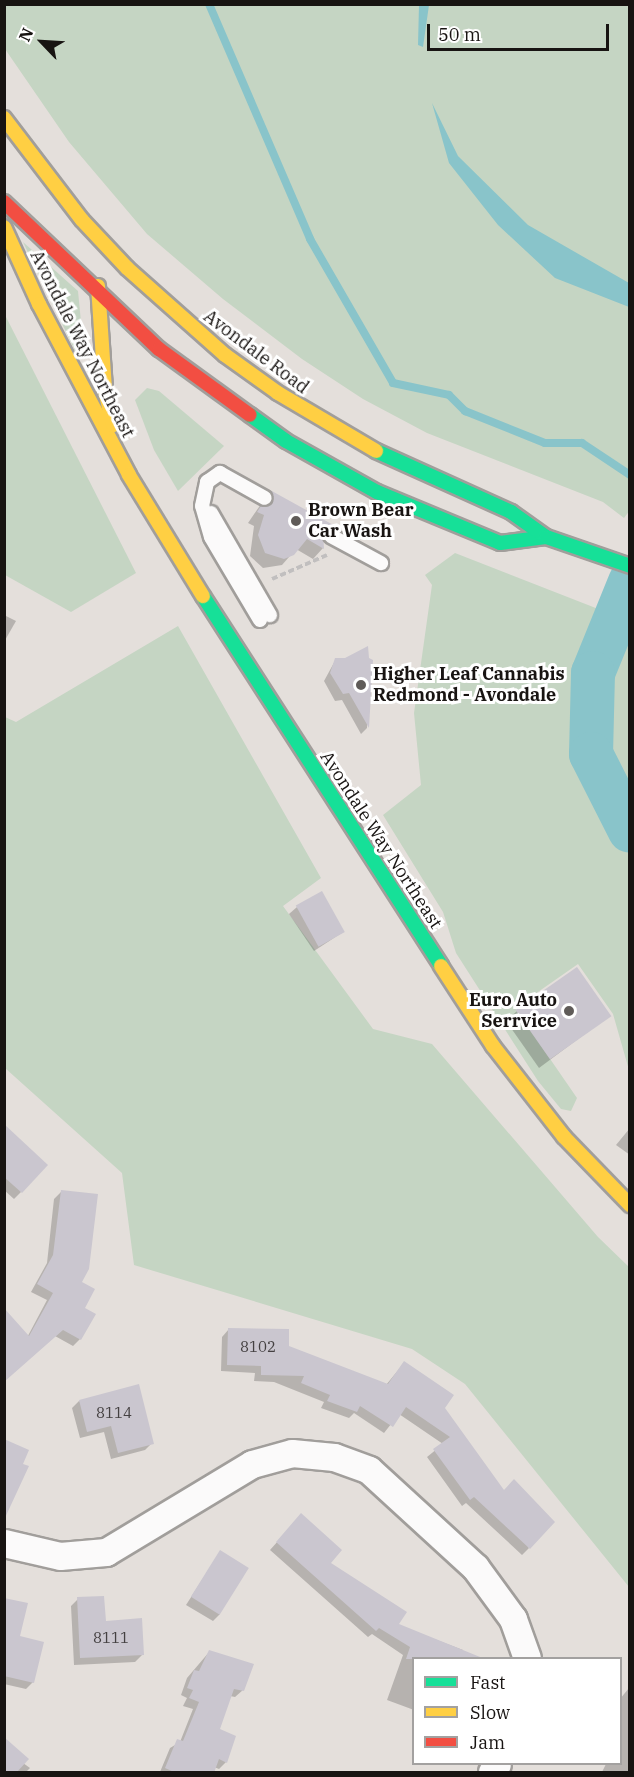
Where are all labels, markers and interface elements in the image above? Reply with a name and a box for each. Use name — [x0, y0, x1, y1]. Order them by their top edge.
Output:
north arrow — [12, 12, 72, 72]
scale bar — [430, 12, 612, 50]
text: 50 m — [438, 23, 481, 46]
text: N — [14, 24, 37, 44]
street label: Avondale Way Northeast — [25, 247, 139, 441]
street label: Avondale Road — [199, 305, 313, 399]
place label: Brown Bear Car Wash — [308, 500, 414, 542]
marker: Brown Bear Car Wash — [289, 514, 303, 528]
place label: Higher Leaf Cannabis Redmond - Avondale — [373, 664, 565, 706]
marker: Higher Leaf Cannabis Redmond - Avondale — [354, 678, 368, 692]
street label: Avondale Way Northeast — [316, 747, 446, 933]
place label: Euro Auto Serrvice — [469, 990, 557, 1032]
marker: Euro Auto Serrvice — [562, 1004, 576, 1018]
house number: 8102 — [240, 1338, 276, 1356]
house number: 8114 — [96, 1404, 132, 1422]
house number: 8111 — [93, 1629, 129, 1647]
legend — [412, 1657, 622, 1765]
text: Fast — [470, 1671, 505, 1694]
text: Slow — [470, 1701, 510, 1724]
text: Jam — [470, 1731, 505, 1754]

